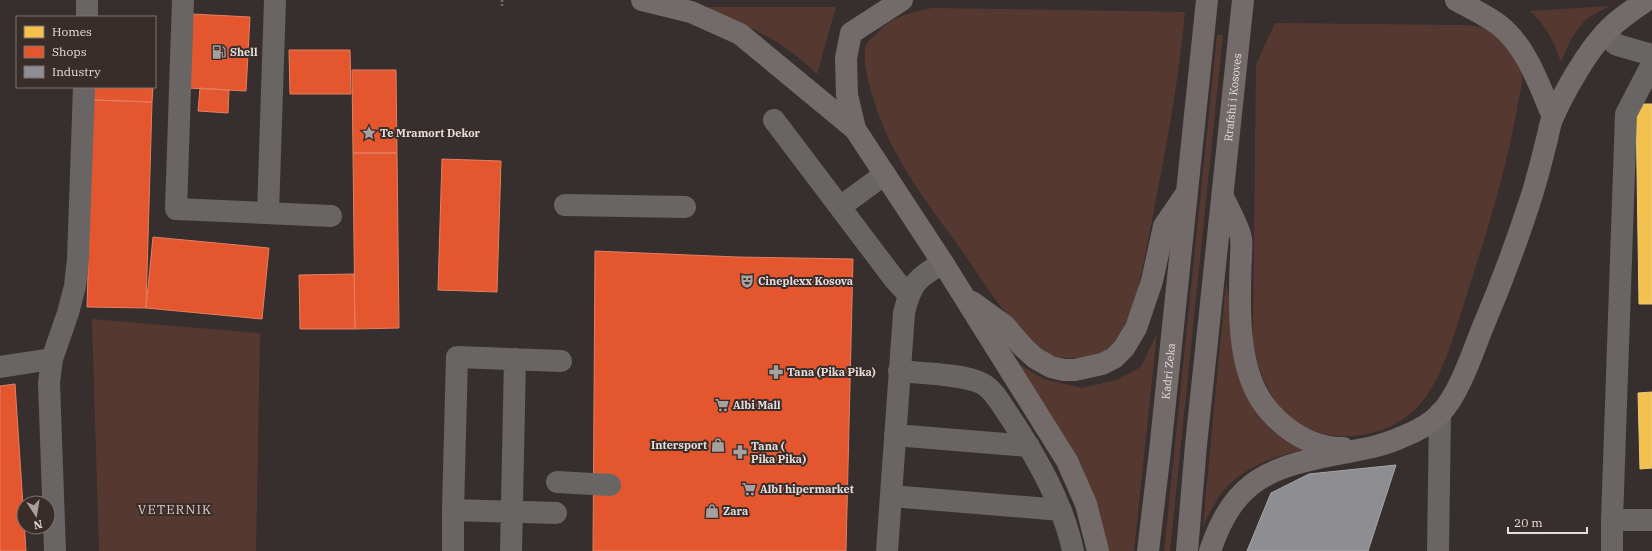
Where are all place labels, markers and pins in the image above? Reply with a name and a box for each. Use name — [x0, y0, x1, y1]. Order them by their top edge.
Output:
fuel station icon: Shell — [211, 44, 227, 60]
place label: Shell — [230, 45, 258, 59]
place icon: Te Mramort Dekor — [361, 125, 377, 141]
place label: Te Mramort Dekor — [380, 126, 481, 140]
theatre icon: Cineplexx Kosova — [739, 273, 755, 289]
place label: Cineplexx Kosova — [758, 274, 853, 288]
pharmacy icon: Tana (Pika Pika) — [768, 364, 784, 380]
place label: Tana (Pika Pika) — [787, 365, 876, 379]
supermarket icon: Albi Mall — [714, 397, 730, 413]
place label: Albi Mall — [733, 398, 781, 412]
shop icon: Intersport — [710, 437, 726, 453]
place label: Intersport — [651, 438, 707, 452]
place label: Tana ( Pika Pika) — [751, 439, 806, 466]
pharmacy icon: Tana ( Pika Pika) — [732, 444, 748, 460]
supermarket icon: AlbI hipermarket — [741, 481, 757, 497]
place label: AlbI hipermarket — [760, 482, 854, 496]
shop icon: Zara — [704, 503, 720, 519]
place label: Zara — [723, 504, 748, 518]

